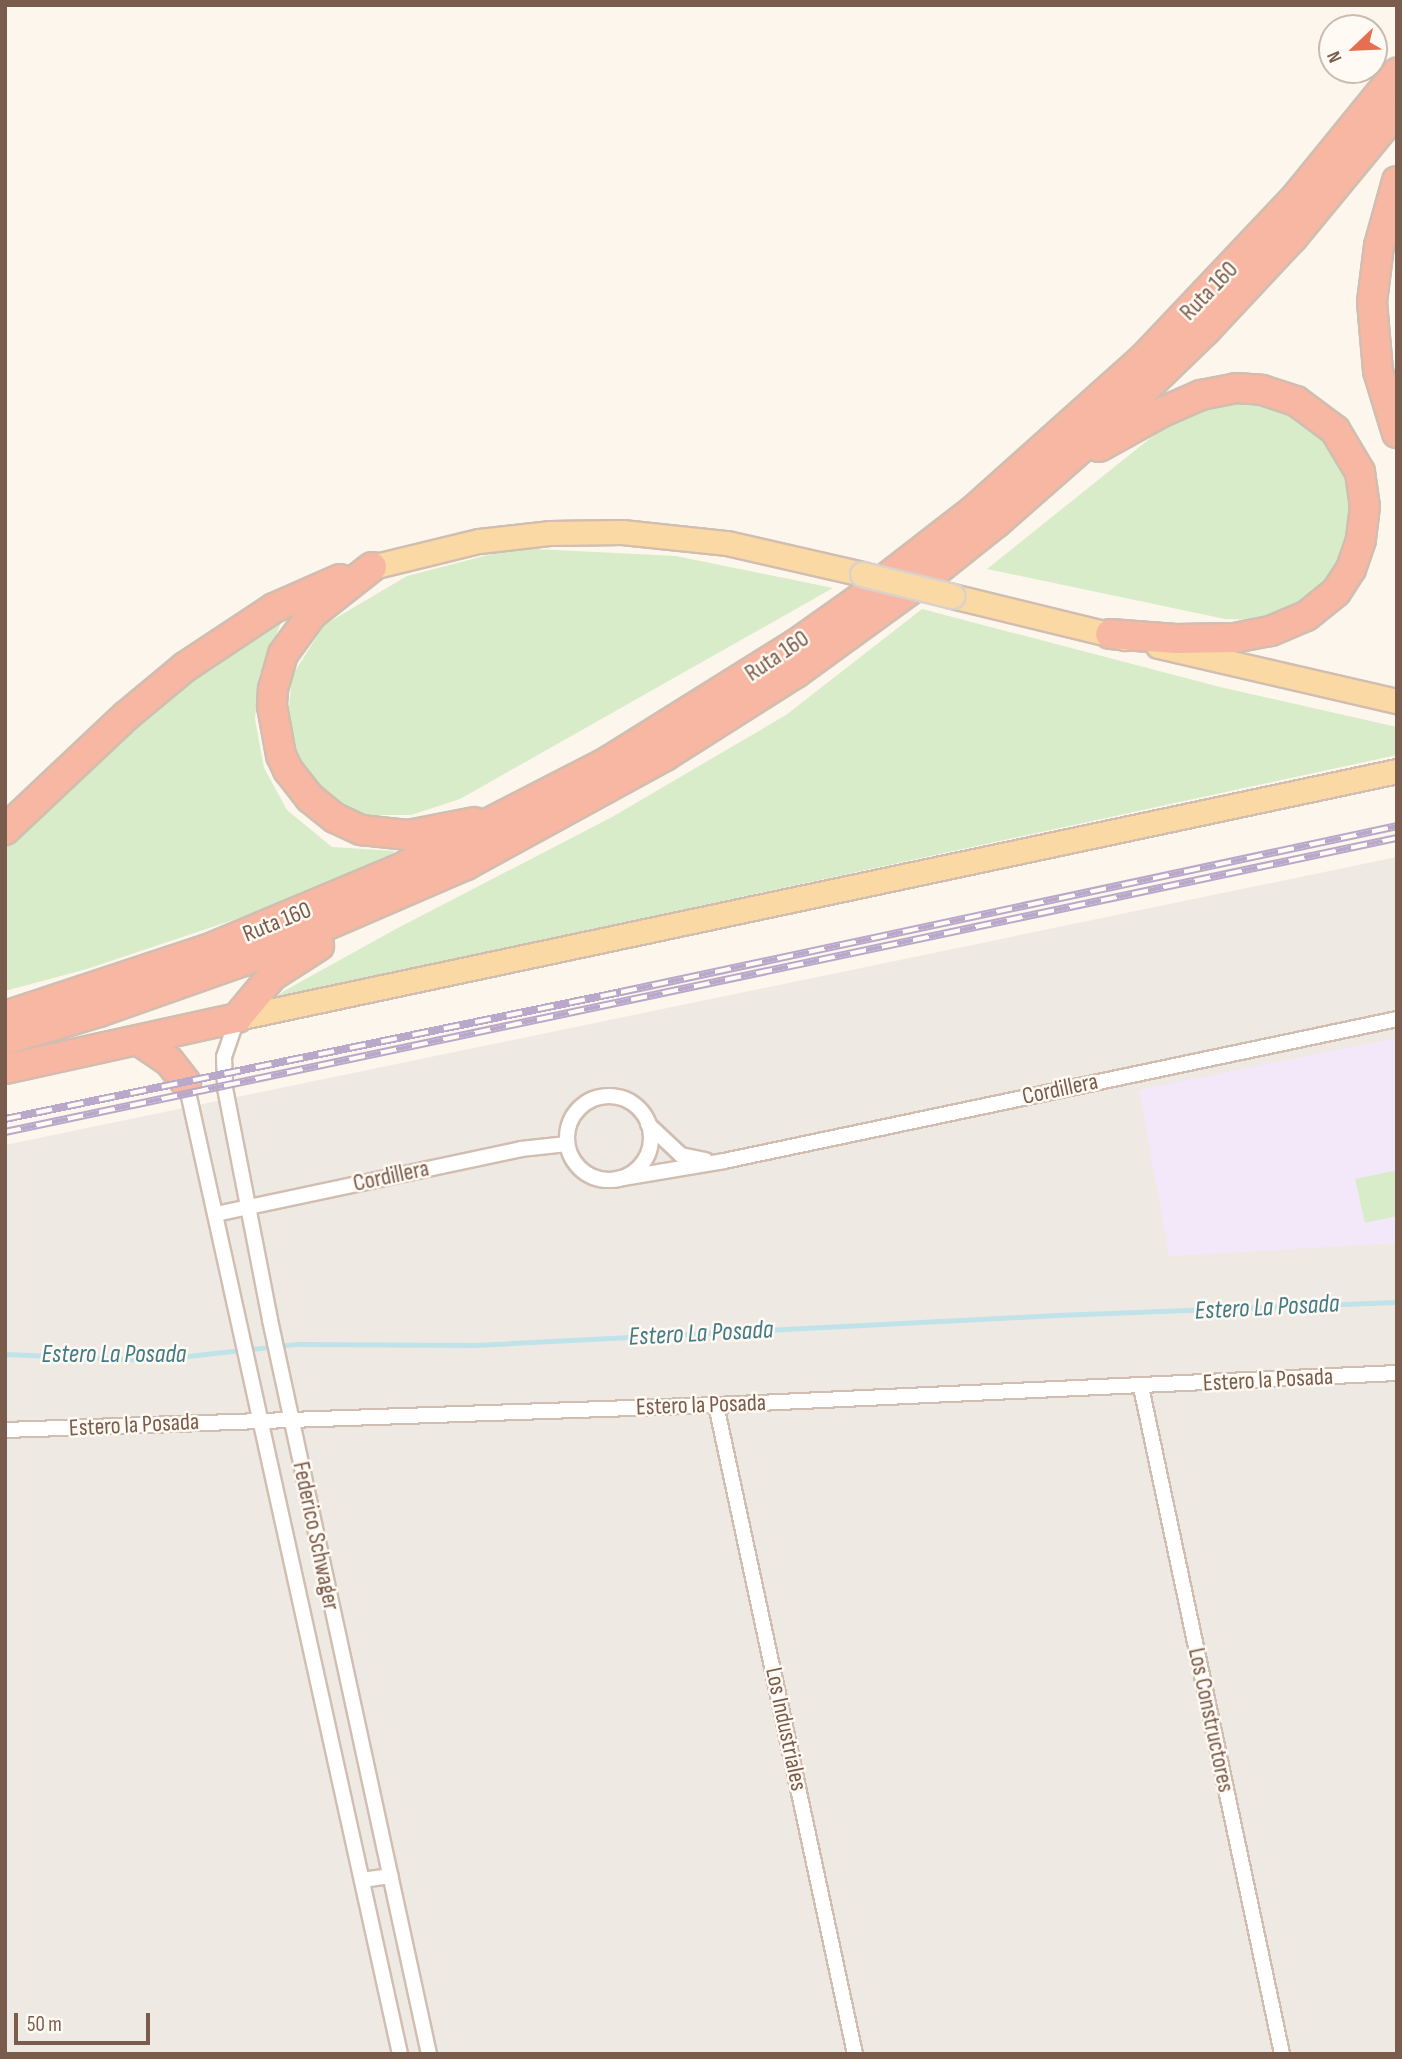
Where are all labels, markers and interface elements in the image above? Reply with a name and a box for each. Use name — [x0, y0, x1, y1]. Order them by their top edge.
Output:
north arrow — [1318, 14, 1388, 84]
text: N — [1322, 47, 1348, 66]
street label: Ruta 160 — [1174, 255, 1244, 327]
street label: Ruta 160 — [740, 624, 814, 688]
street label: Ruta 160 — [239, 895, 315, 949]
street label: Cordillera — [1020, 1067, 1100, 1111]
street label: Cordillera — [351, 1154, 431, 1198]
water label: Estero La Posada — [1194, 1289, 1340, 1327]
water label: Estero La Posada — [628, 1315, 774, 1353]
water label: Estero La Posada — [42, 1339, 186, 1371]
street label: Estero la Posada — [1202, 1362, 1334, 1398]
street label: Estero la Posada — [635, 1388, 767, 1422]
street label: Estero la Posada — [68, 1407, 200, 1443]
street label: Federico Schwager — [286, 1459, 346, 1613]
street label: Los Constructores — [1182, 1645, 1240, 1795]
street label: Los Industriales — [759, 1665, 813, 1793]
scale bar — [18, 2000, 154, 2044]
text: 50 m — [27, 2012, 62, 2037]

